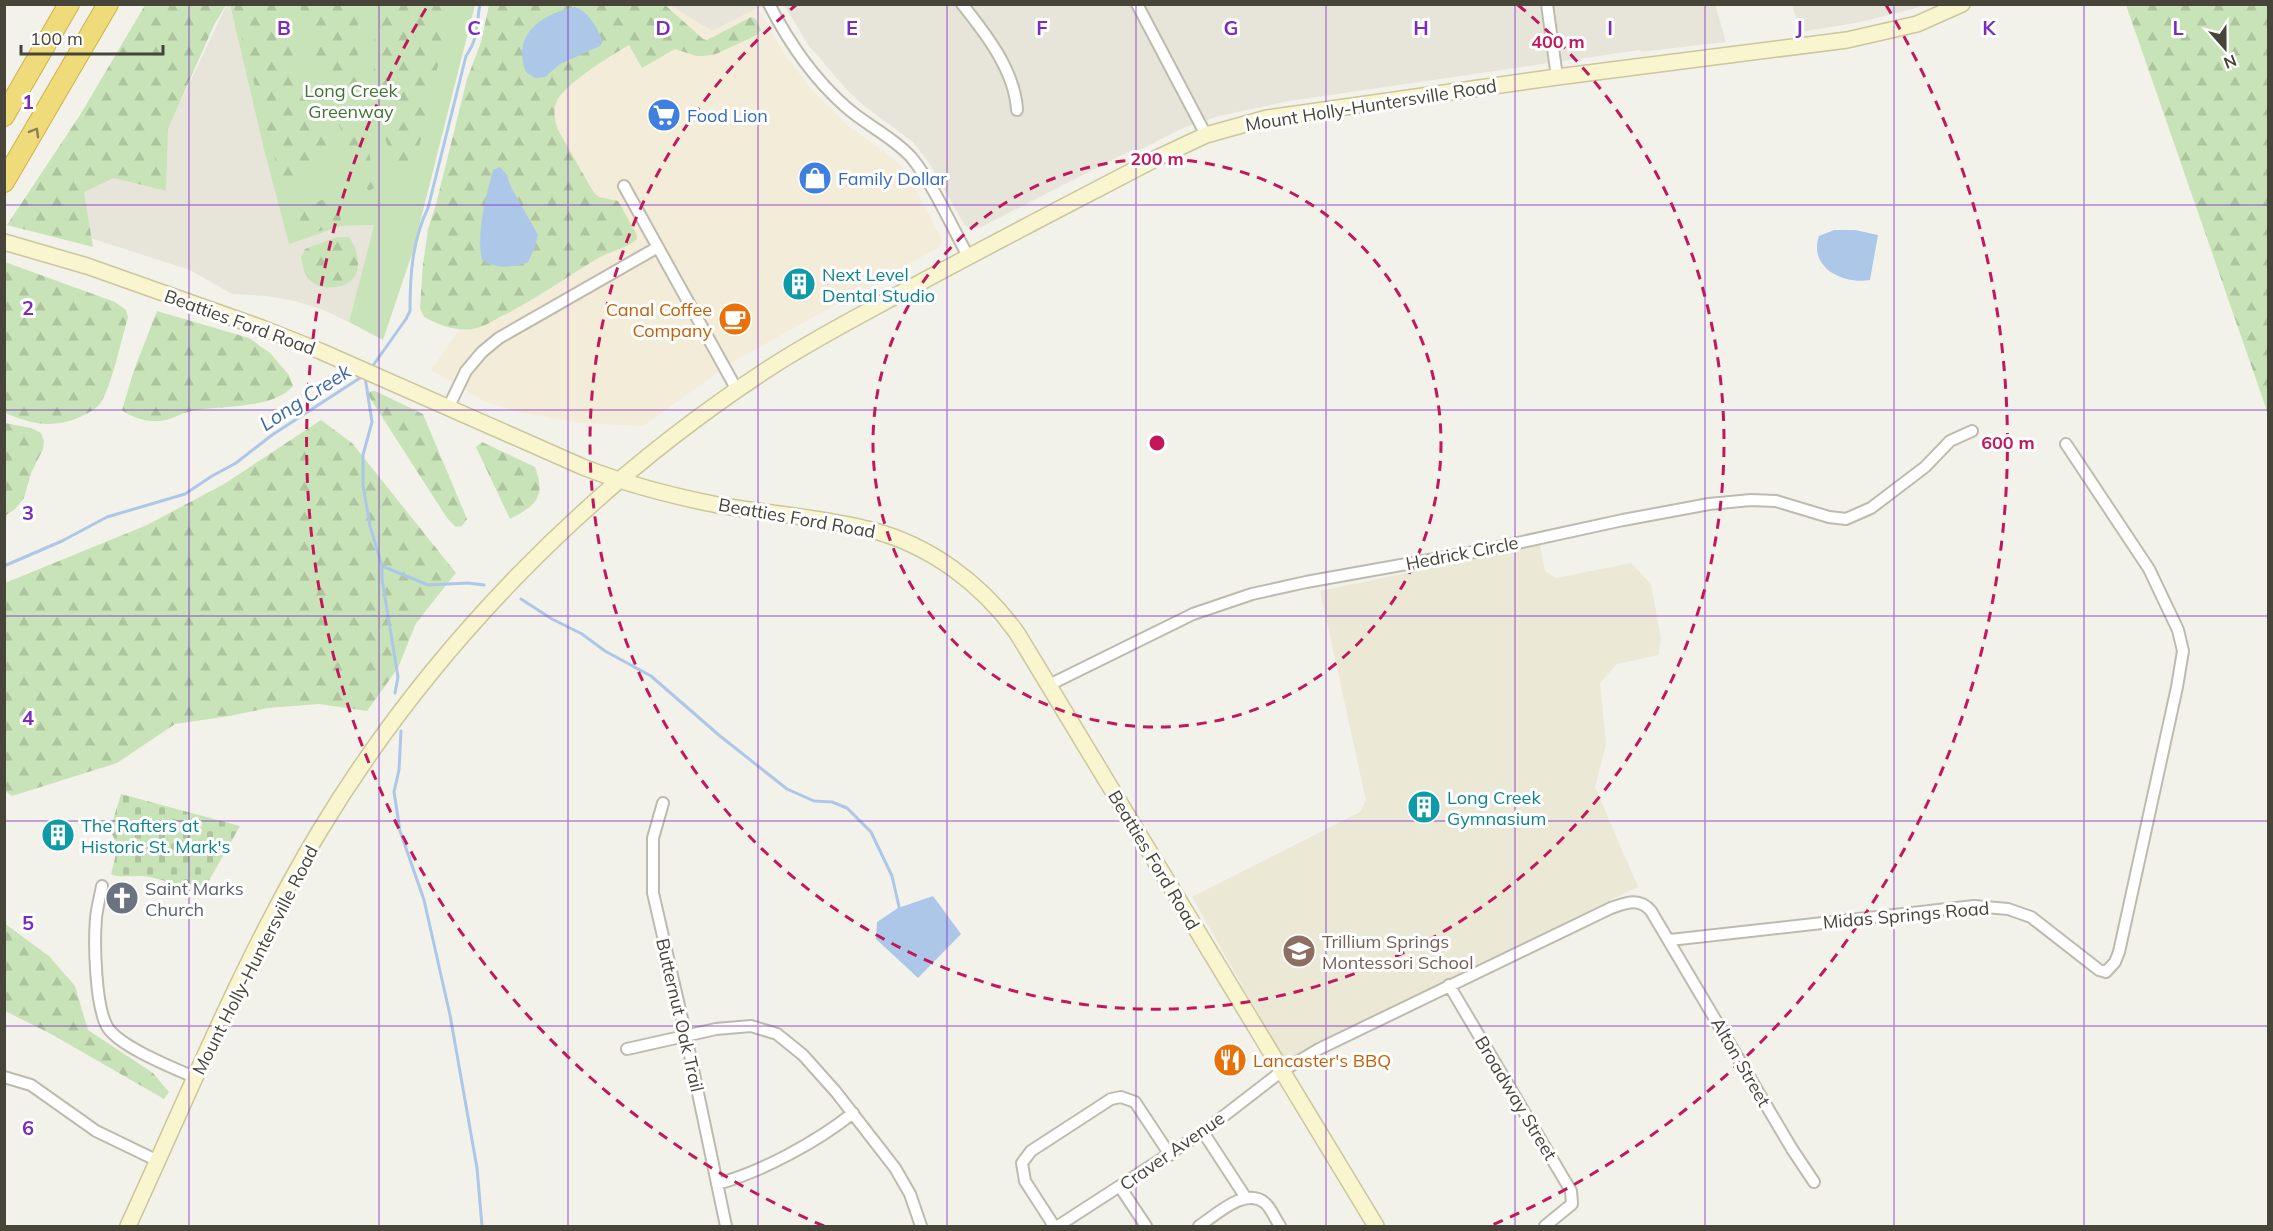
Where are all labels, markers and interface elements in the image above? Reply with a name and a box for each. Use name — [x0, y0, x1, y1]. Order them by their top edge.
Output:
text: B — [277, 15, 291, 40]
text: C — [467, 15, 481, 40]
text: D — [655, 15, 671, 40]
text: E — [846, 15, 858, 40]
text: F — [1036, 15, 1048, 40]
text: G — [1224, 15, 1238, 40]
text: H — [1413, 15, 1429, 40]
text: I — [1607, 15, 1613, 40]
text: J — [1795, 15, 1803, 40]
text: K — [1982, 15, 1996, 40]
text: L — [2172, 15, 2184, 40]
scale bar — [21, 18, 164, 56]
north arrow — [2195, 18, 2255, 78]
text: 100 m — [30, 27, 83, 50]
text: 400 m — [1531, 30, 1585, 53]
text: N — [2221, 51, 2240, 74]
street label: Mount Holly-Huntersville Road — [1244, 74, 1498, 136]
park label: Long Creek Greenway — [304, 79, 399, 123]
text: 1 — [22, 89, 34, 114]
supermarket icon: Food Lion — [646, 97, 682, 133]
place label: Food Lion — [687, 104, 768, 127]
one-way arrow — [27, 128, 39, 138]
text: 200 m — [1130, 147, 1184, 170]
shop icon: Family Dollar — [797, 160, 833, 196]
place label: Family Dollar — [838, 167, 947, 190]
place label: Next Level Dental Studio — [822, 263, 935, 307]
building icon: Next Level Dental Studio — [781, 266, 817, 302]
street label: Beatties Ford Road — [161, 284, 319, 360]
text: 2 — [22, 295, 34, 320]
place label: Canal Coffee Company — [606, 298, 712, 342]
cafe icon: Canal Coffee Company — [717, 301, 753, 337]
water label: Long Creek — [255, 358, 356, 436]
text: 600 m — [1981, 431, 2035, 454]
centre of rings — [1147, 433, 1167, 453]
street label: Beatties Ford Road — [717, 493, 877, 543]
text: 3 — [22, 500, 34, 525]
street label: Hedrick Circle — [1404, 531, 1520, 575]
text: 4 — [22, 705, 34, 730]
street label: Beatties Ford Road — [1103, 786, 1205, 934]
place label: Long Creek Gymnasium — [1447, 786, 1546, 830]
building icon: Long Creek Gymnasium — [1406, 789, 1442, 825]
place label: The Rafters at Historic St. Mark's — [81, 814, 230, 858]
building icon: The Rafters at Historic St. Mark's — [40, 817, 76, 853]
street label: Mount Holly-Huntersville Road — [187, 842, 323, 1078]
place label: Saint Marks Church — [145, 877, 244, 921]
church icon: Saint Marks Church — [104, 880, 140, 916]
street label: Midas Springs Road — [1822, 896, 1990, 934]
text: 5 — [22, 910, 34, 935]
place label: Trillium Springs Montessori School — [1322, 930, 1473, 974]
school or university icon: Trillium Springs Montessori School — [1281, 933, 1317, 969]
street label: Butternut Oak Trail — [651, 936, 709, 1094]
street label: Alton Street — [1706, 1013, 1776, 1111]
street label: Broadway Street — [1470, 1032, 1562, 1164]
restaurant icon: Lancaster's BBQ — [1212, 1042, 1248, 1078]
place label: Lancaster's BBQ — [1253, 1049, 1391, 1072]
street label: Craver Avenue — [1115, 1106, 1229, 1196]
text: 6 — [22, 1115, 34, 1140]

